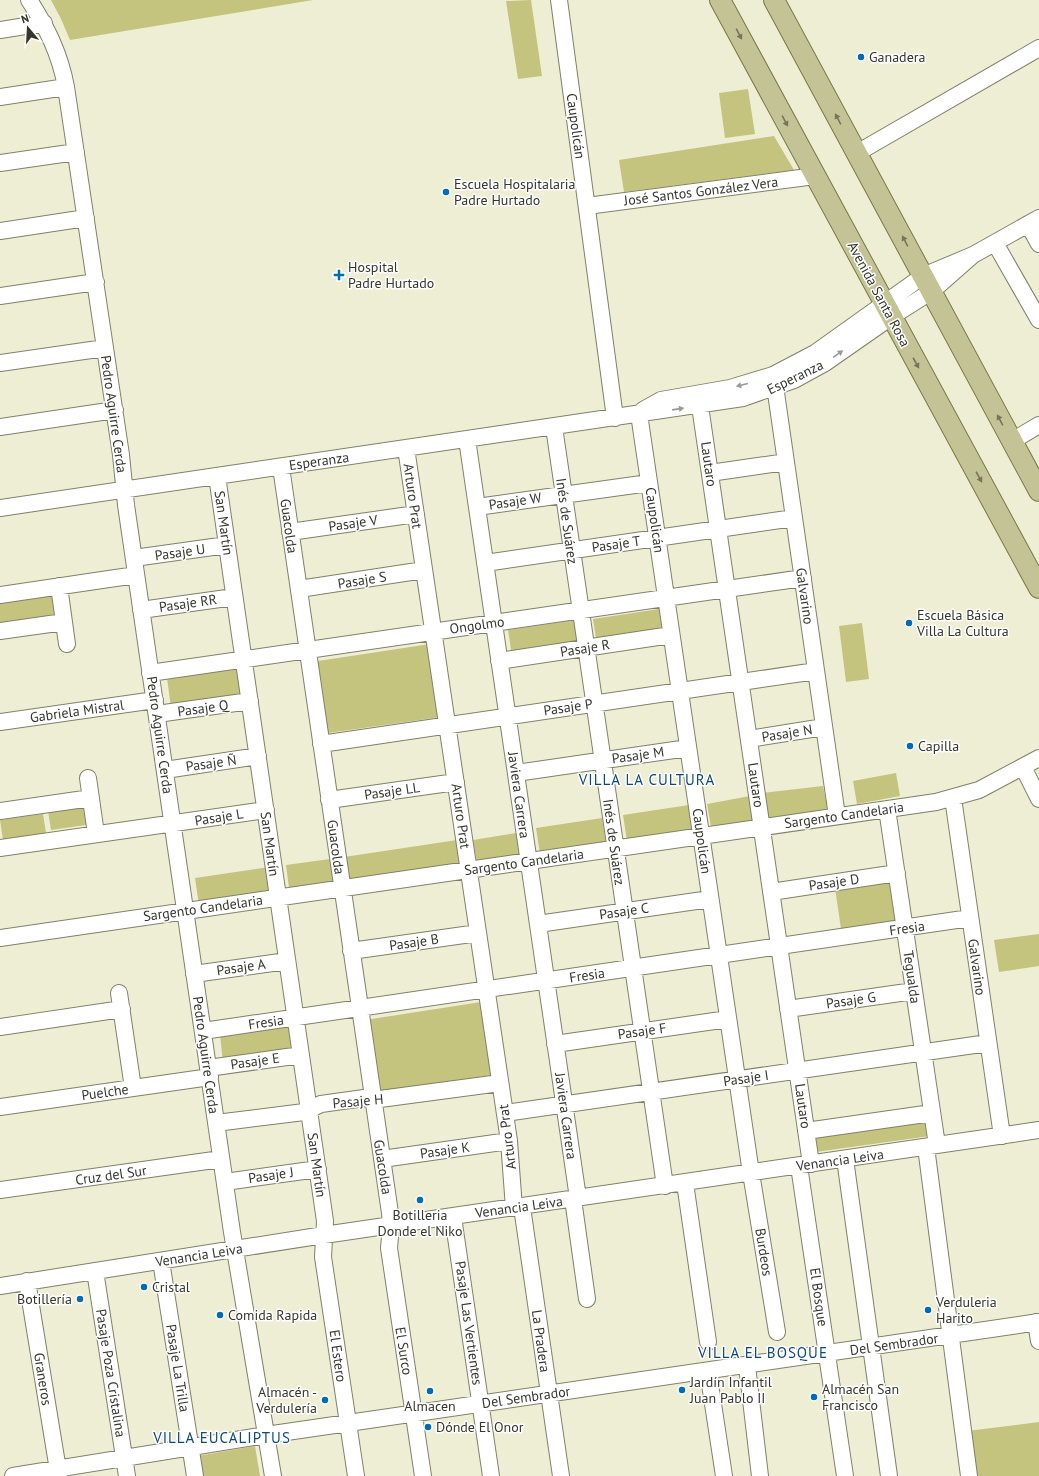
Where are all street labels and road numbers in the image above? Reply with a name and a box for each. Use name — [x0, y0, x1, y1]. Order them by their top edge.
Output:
street label: Caupolicán — [562, 92, 590, 160]
street label: José Santos González Vera — [622, 173, 779, 210]
street label: Avenida Santa Rosa — [844, 238, 914, 350]
street label: Pedro Aguirre Cerda — [97, 354, 131, 474]
street label: Esperanza — [764, 356, 826, 398]
street label: Lautaro — [697, 440, 721, 488]
street label: Esperanza — [288, 448, 350, 474]
street label: Arturo Prat — [400, 462, 427, 530]
street label: Inés de Suárez — [552, 477, 582, 565]
street label: Caupolicán — [641, 486, 669, 554]
street label: Pasaje W — [487, 488, 543, 514]
street label: San Martín — [211, 489, 237, 557]
street label: Guacolda — [276, 497, 302, 555]
street label: Pasaje V — [327, 511, 379, 535]
street label: Pasaje T — [590, 532, 642, 556]
street label: Pasaje U — [154, 540, 206, 564]
street label: Pasaje S — [336, 567, 388, 593]
street label: Galvarino — [792, 567, 818, 625]
street label: Pasaje RR — [158, 590, 218, 616]
street label: Ongolmo — [448, 612, 506, 638]
street label: Pasaje R — [559, 635, 611, 661]
street label: Pedro Aguirre Cerda — [143, 675, 177, 795]
street label: Gabriela Mistral — [29, 695, 125, 727]
street label: Pasaje Q — [176, 695, 230, 720]
street label: Pasaje P — [542, 695, 594, 719]
street label: Pasaje N — [760, 720, 814, 746]
street label: Pasaje M — [611, 742, 665, 768]
street label: Javiera Carrera — [504, 750, 534, 839]
street label: Pasaje Ñ — [184, 751, 238, 775]
street label: Lautaro — [744, 761, 768, 809]
street label: Pasaje LL — [363, 778, 421, 804]
street label: Arturo Prat — [448, 782, 475, 850]
street label: Inés de Suárez — [599, 798, 629, 886]
street label: Sargento Candelaria — [783, 798, 905, 832]
street label: Pasaje L — [193, 804, 245, 830]
street label: Caupolicán — [688, 807, 716, 875]
street label: San Martín — [257, 810, 283, 878]
street label: Guacolda — [323, 818, 349, 876]
street label: Sargento Candelaria — [463, 845, 585, 879]
street label: Pasaje D — [808, 870, 860, 894]
street label: Sargento Candelaria — [142, 891, 264, 925]
street label: Pasaje C — [598, 899, 650, 923]
street label: Fresia — [888, 917, 926, 939]
street label: Pasaje B — [388, 930, 440, 954]
street label: Galvarino — [964, 938, 990, 996]
street label: Tegualda — [899, 949, 925, 1005]
street label: Pasaje A — [215, 955, 268, 979]
street label: Fresia — [568, 964, 606, 986]
street label: Pasaje G — [825, 988, 877, 1012]
street label: Pedro Aguirre Cerda — [189, 995, 223, 1115]
street label: Fresia — [247, 1011, 285, 1033]
street label: Pasaje F — [617, 1019, 667, 1043]
street label: Pasaje E — [229, 1049, 281, 1073]
street label: Pasaje I — [722, 1066, 770, 1090]
street label: Javiera Carrera — [551, 1071, 581, 1160]
street label: Puelche — [80, 1080, 130, 1104]
street label: Lautaro — [791, 1082, 815, 1130]
street label: Pasaje H — [332, 1090, 384, 1112]
street label: Arturo Prat — [494, 1103, 520, 1171]
street label: San Martín — [304, 1131, 330, 1199]
street label: Guacolda — [370, 1138, 396, 1196]
street label: Pasaje K — [419, 1138, 472, 1162]
street label: Venancia Leiva — [794, 1145, 885, 1175]
street label: Cruz del Sur — [74, 1161, 148, 1189]
street label: Pasaje J — [247, 1163, 295, 1187]
street label: Venancia Leiva — [473, 1192, 564, 1222]
street label: Burdeos — [751, 1227, 777, 1277]
street label: Venancia Leiva — [153, 1239, 244, 1271]
street label: Pasaje Las Vertientes — [451, 1260, 487, 1386]
street label: El Bosque — [806, 1266, 832, 1328]
street label: Pasaje Poza Cristalina — [92, 1308, 130, 1438]
street label: La Pradera — [528, 1309, 554, 1374]
street label: Pasaje La Trilla — [162, 1323, 194, 1413]
street label: El Surco — [391, 1326, 417, 1376]
street label: El Estero — [325, 1329, 351, 1383]
street label: Del Sembrador — [849, 1329, 940, 1359]
street label: Graneros — [30, 1351, 56, 1407]
street label: Del Sembrador — [481, 1382, 572, 1412]

